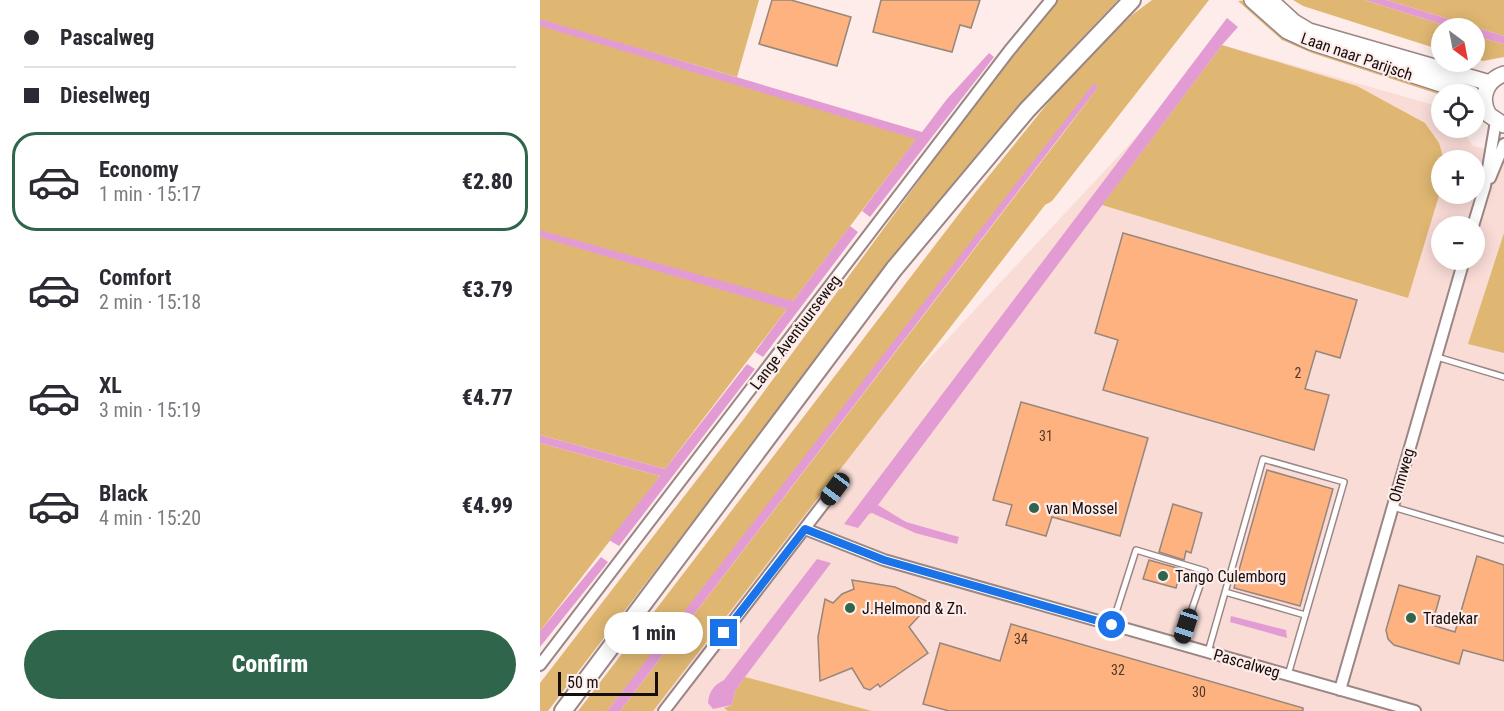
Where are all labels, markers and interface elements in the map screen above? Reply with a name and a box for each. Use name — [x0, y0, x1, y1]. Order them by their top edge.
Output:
north arrow — [1431, 18, 1485, 72]
map controls — [1431, 18, 1485, 270]
text: Pascalweg — [60, 25, 154, 50]
street label: Laan naar Parijsch — [1298, 28, 1415, 84]
text: Dieselweg — [60, 83, 150, 108]
button: locate — [1431, 84, 1485, 138]
button: + — [1431, 150, 1485, 204]
icon: car — [27, 155, 81, 209]
text: Economy — [99, 157, 179, 182]
text: €2.80 — [462, 169, 513, 194]
text: 1 min · 15:17 — [99, 182, 201, 206]
button: − — [1431, 216, 1485, 270]
icon: car — [27, 263, 81, 317]
text: Comfort — [99, 265, 172, 290]
street label: Lange Aventuurseweg — [746, 271, 845, 393]
text: €3.79 — [462, 277, 513, 302]
text: 2 min · 15:18 — [99, 290, 201, 314]
house number: 2 — [1295, 365, 1302, 381]
icon: car — [27, 371, 81, 425]
text: XL — [99, 373, 122, 398]
text: €4.77 — [462, 385, 513, 410]
text: 3 min · 15:19 — [99, 398, 201, 422]
house number: 31 — [1039, 428, 1053, 444]
street label: Ohmweg — [1385, 446, 1418, 504]
car — [817, 469, 853, 509]
icon: car — [27, 479, 81, 533]
text: Black — [99, 481, 148, 506]
text: €4.99 — [462, 493, 513, 518]
place label: van Mossel — [1046, 499, 1118, 518]
marker: van Mossel — [1027, 501, 1041, 515]
text: 4 min · 15:20 — [99, 506, 201, 530]
place label: Tango Culemborg — [1175, 567, 1286, 586]
marker: Tango Culemborg — [1156, 569, 1170, 583]
place label: J.Helmond & Zn. — [862, 599, 967, 618]
marker: J.Helmond & Zn. — [843, 601, 857, 615]
car — [1172, 606, 1200, 646]
place label: Tradekar — [1423, 609, 1478, 628]
route start — [1098, 611, 1125, 638]
marker: Tradekar — [1404, 611, 1418, 625]
callout: 1 min — [604, 612, 703, 654]
route end — [710, 619, 737, 646]
text: 1 min — [631, 621, 676, 645]
button: Confirm — [24, 630, 516, 699]
house number: 34 — [1014, 631, 1028, 647]
street label: Pascalweg — [1211, 645, 1282, 682]
house number: 32 — [1111, 662, 1125, 678]
scale bar — [558, 669, 658, 696]
text: 50 m — [567, 673, 599, 692]
house number: 30 — [1192, 684, 1206, 700]

